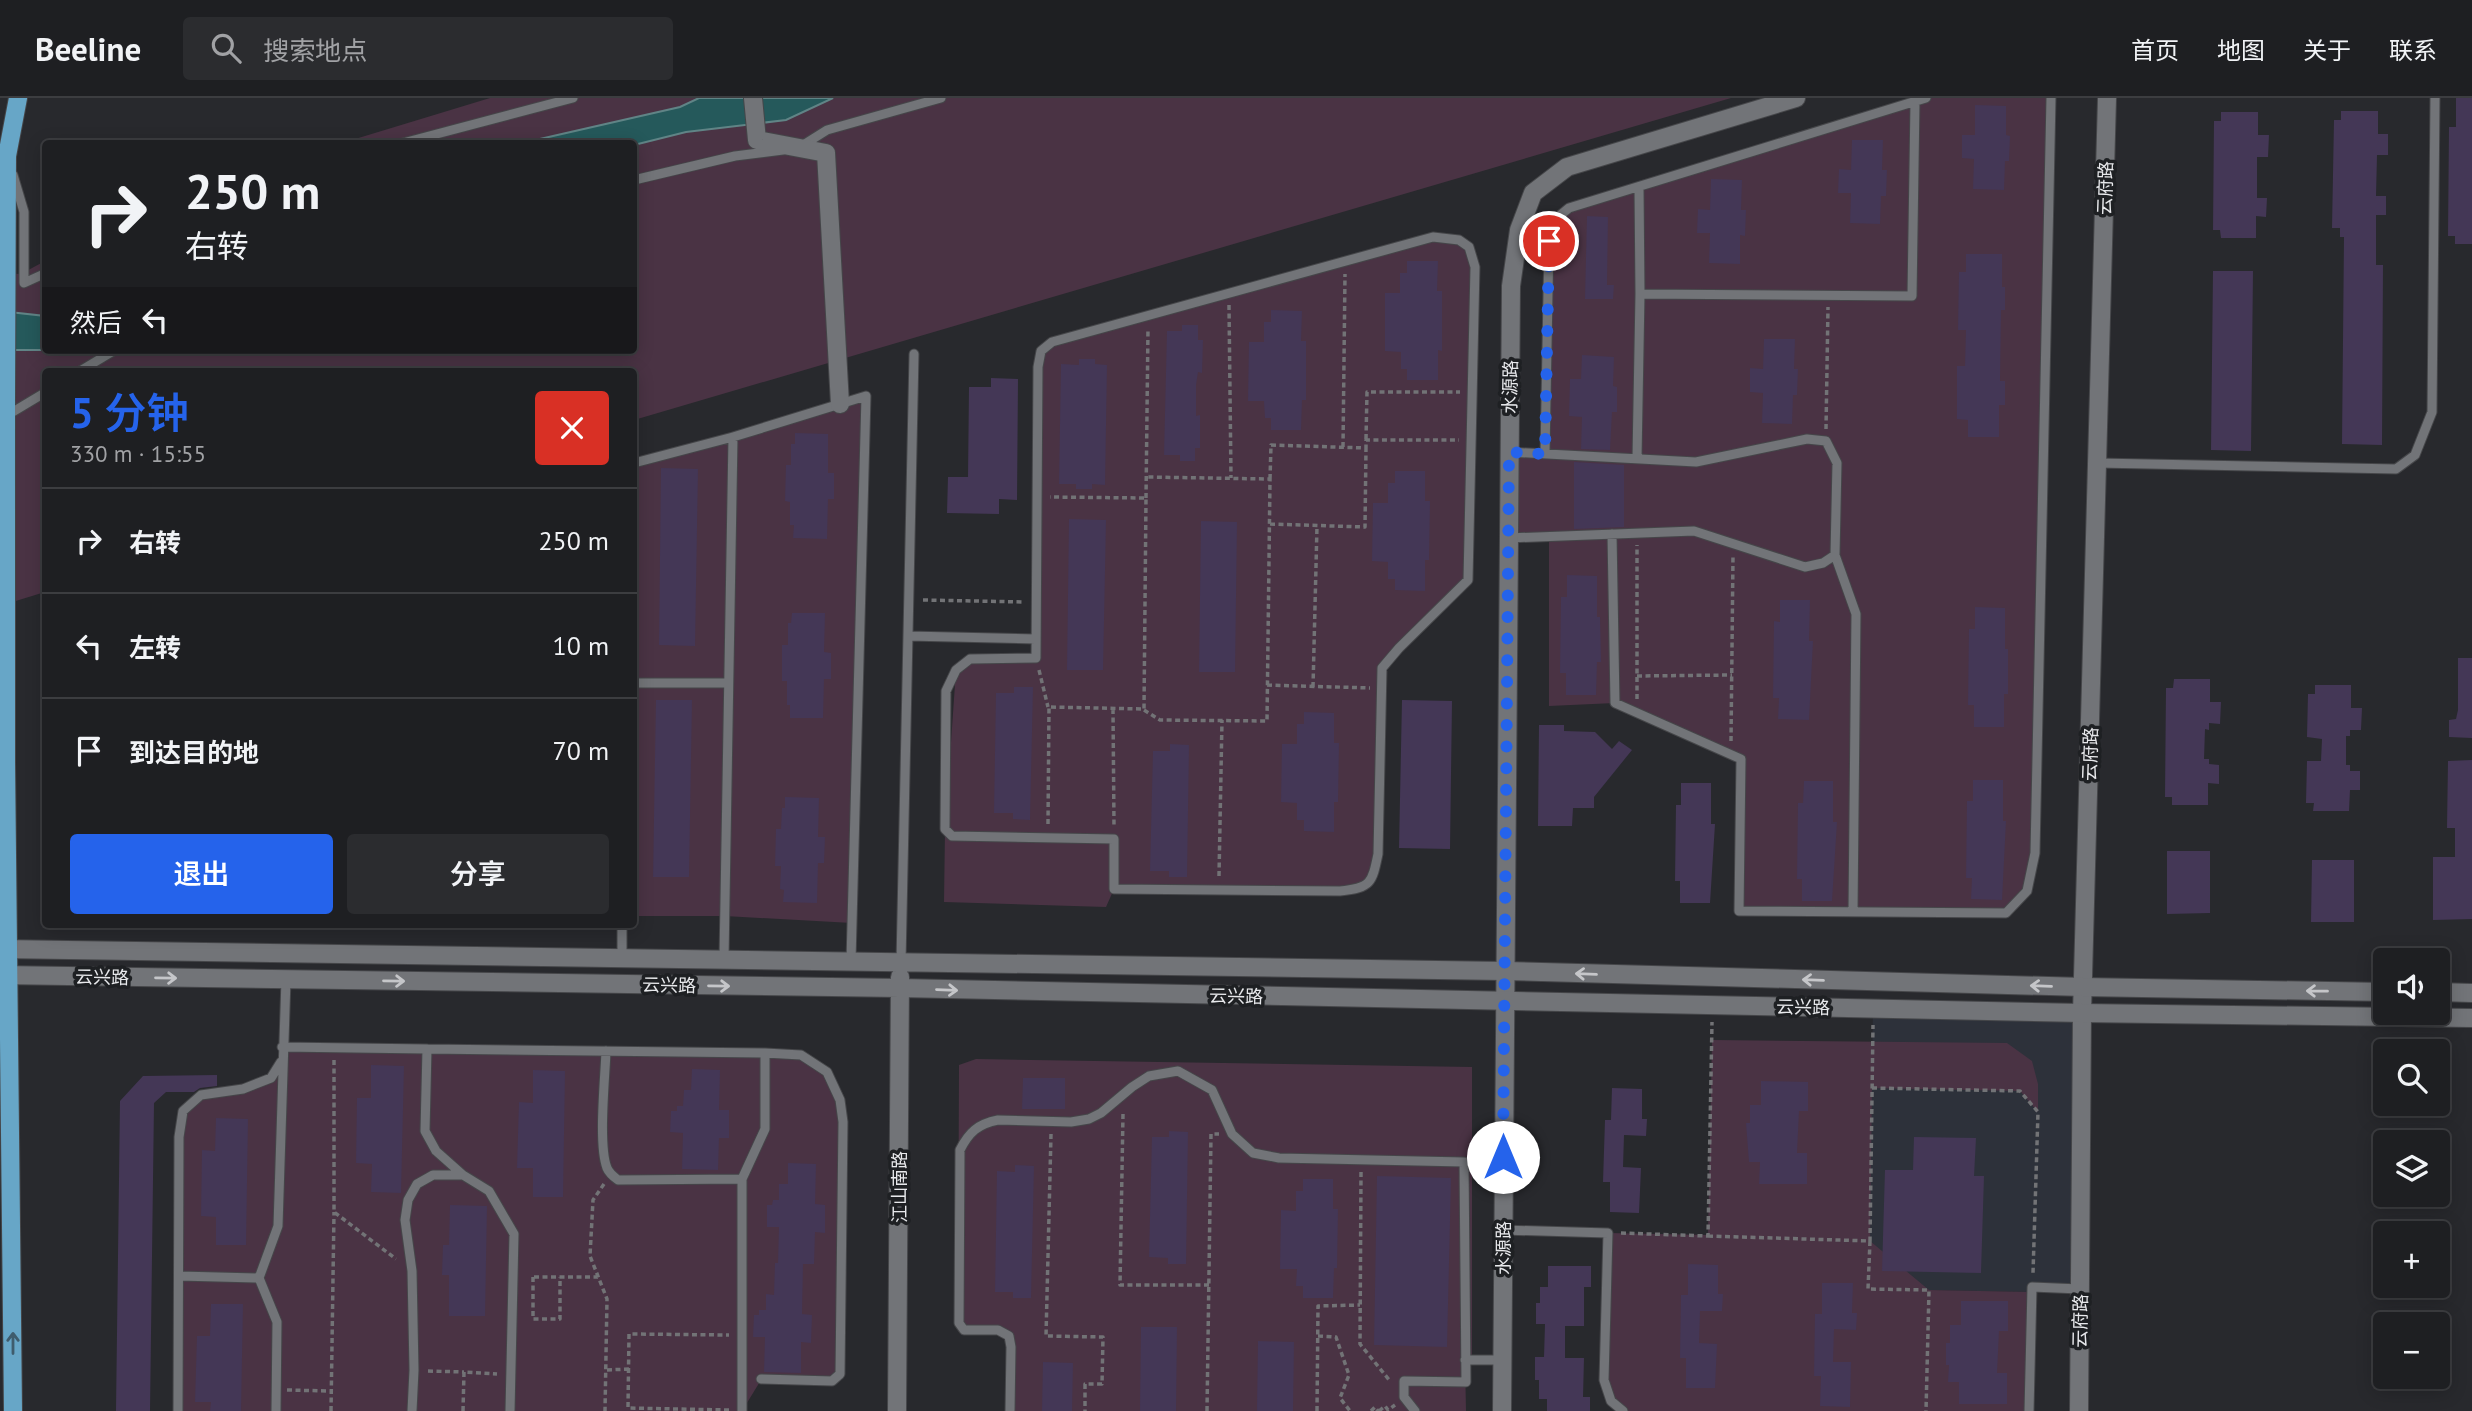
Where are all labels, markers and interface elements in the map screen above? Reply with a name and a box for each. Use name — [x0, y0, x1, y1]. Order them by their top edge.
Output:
search box — [183, 17, 673, 80]
text: Beeline — [35, 27, 141, 70]
icon: search — [207, 29, 245, 67]
text: 搜索地点 — [263, 34, 367, 67]
text: 首页 — [2131, 35, 2179, 66]
text: 地图 — [2217, 35, 2265, 66]
text: 关于 — [2303, 35, 2351, 66]
text: 联系 — [2389, 35, 2437, 66]
text: 250 m — [185, 159, 320, 223]
street label: 云府路 — [2093, 161, 2117, 215]
icon: right — [70, 168, 161, 259]
pin — [1519, 211, 1579, 271]
icon: arrive — [1530, 222, 1568, 260]
text: 右转 — [185, 225, 249, 267]
icon: left — [136, 301, 174, 339]
text: 然后 — [70, 306, 122, 339]
street label: 水源路 — [1498, 360, 1522, 414]
text: 5 分钟 — [70, 385, 188, 440]
button: close — [535, 391, 609, 465]
text: 330 m · 15:55 — [70, 439, 206, 468]
icon: right — [70, 522, 108, 560]
text: 250 m — [538, 524, 609, 557]
text: 右转 — [129, 526, 181, 559]
icon: left — [70, 627, 108, 665]
text: 10 m — [553, 629, 609, 662]
text: 左转 — [129, 631, 181, 664]
street label: 云府路 — [2078, 727, 2102, 781]
icon: arrive — [70, 732, 108, 770]
text: 70 m — [553, 734, 609, 767]
text: 到达目的地 — [129, 736, 259, 769]
button: 退出 — [70, 834, 333, 914]
button: 分享 — [347, 834, 609, 914]
map controls — [2373, 948, 2450, 1389]
button: sound — [2373, 948, 2450, 1025]
street label: 云兴路 — [75, 965, 129, 989]
one-way arrow — [1574, 967, 1597, 980]
one-way arrow — [154, 971, 177, 984]
street label: 云兴路 — [642, 973, 696, 997]
one-way arrow — [1802, 973, 1825, 987]
one-way arrow — [382, 974, 405, 988]
one-way arrow — [707, 979, 730, 993]
one-way arrow — [2029, 980, 2052, 993]
one-way arrow — [935, 983, 958, 997]
street label: 云兴路 — [1209, 984, 1263, 1008]
one-way arrow — [2306, 984, 2329, 998]
street label: 云兴路 — [1776, 995, 1830, 1019]
button: search — [2373, 1039, 2450, 1116]
position arrow — [1466, 1120, 1540, 1194]
button: layers — [2373, 1130, 2450, 1207]
street label: 江山南路 — [888, 1151, 911, 1223]
street label: 水源路 — [1492, 1221, 1515, 1275]
button: + — [2373, 1221, 2450, 1298]
street label: 云府路 — [2068, 1294, 2092, 1348]
button: − — [2373, 1312, 2450, 1389]
one-way arrow — [6, 1332, 20, 1355]

